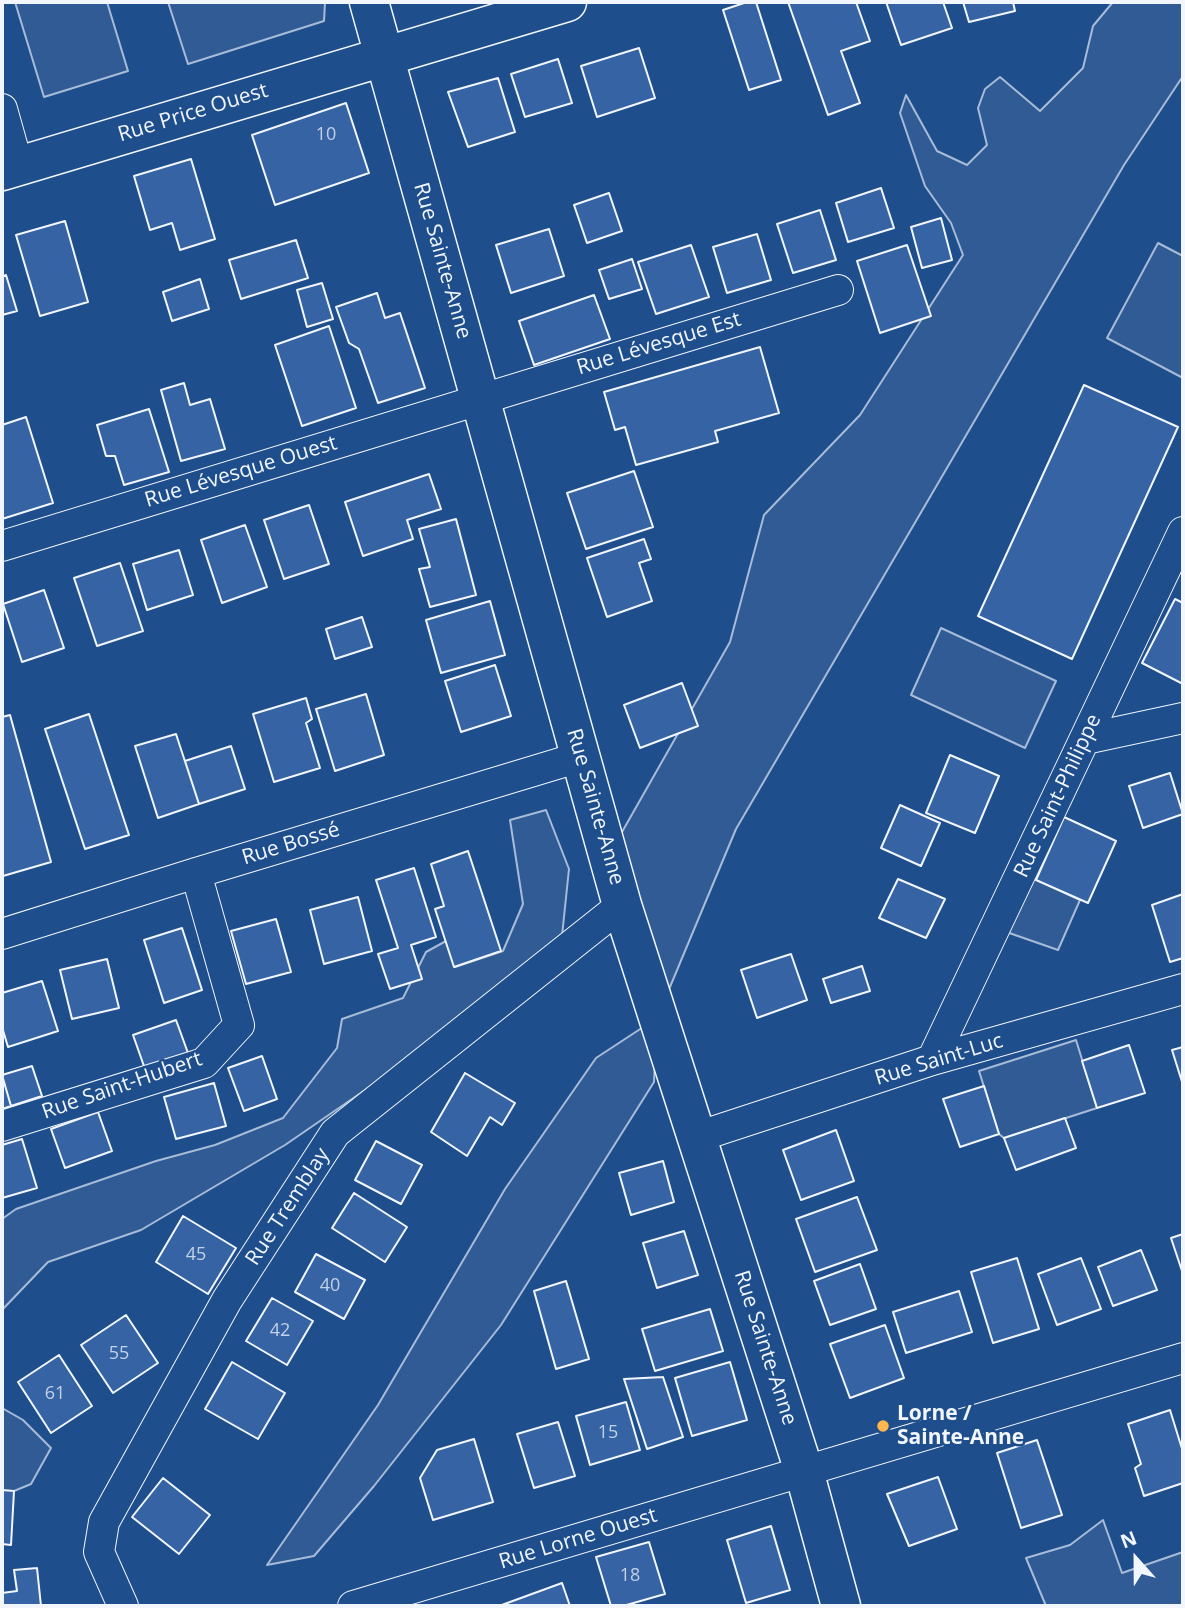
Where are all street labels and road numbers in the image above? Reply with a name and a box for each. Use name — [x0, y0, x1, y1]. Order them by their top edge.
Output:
street label: Rue Price Ouest — [115, 78, 271, 148]
street label: Rue Sainte-Anne — [408, 180, 476, 342]
street label: Rue Lévesque Est — [574, 307, 744, 381]
street label: Rue Lévesque Ouest — [142, 431, 340, 513]
street label: Rue Saint-Philippe — [1009, 710, 1107, 882]
street label: Rue Sainte-Anne — [561, 726, 629, 888]
street label: Rue Bossé — [239, 817, 343, 871]
street label: Rue Saint-Luc — [872, 1029, 1006, 1091]
street label: Rue Saint-Hubert — [39, 1047, 205, 1125]
street label: Rue Tremblay — [241, 1144, 335, 1270]
street label: Rue Sainte-Anne — [728, 1267, 802, 1429]
street label: Rue Lorne Ouest — [496, 1503, 660, 1575]

